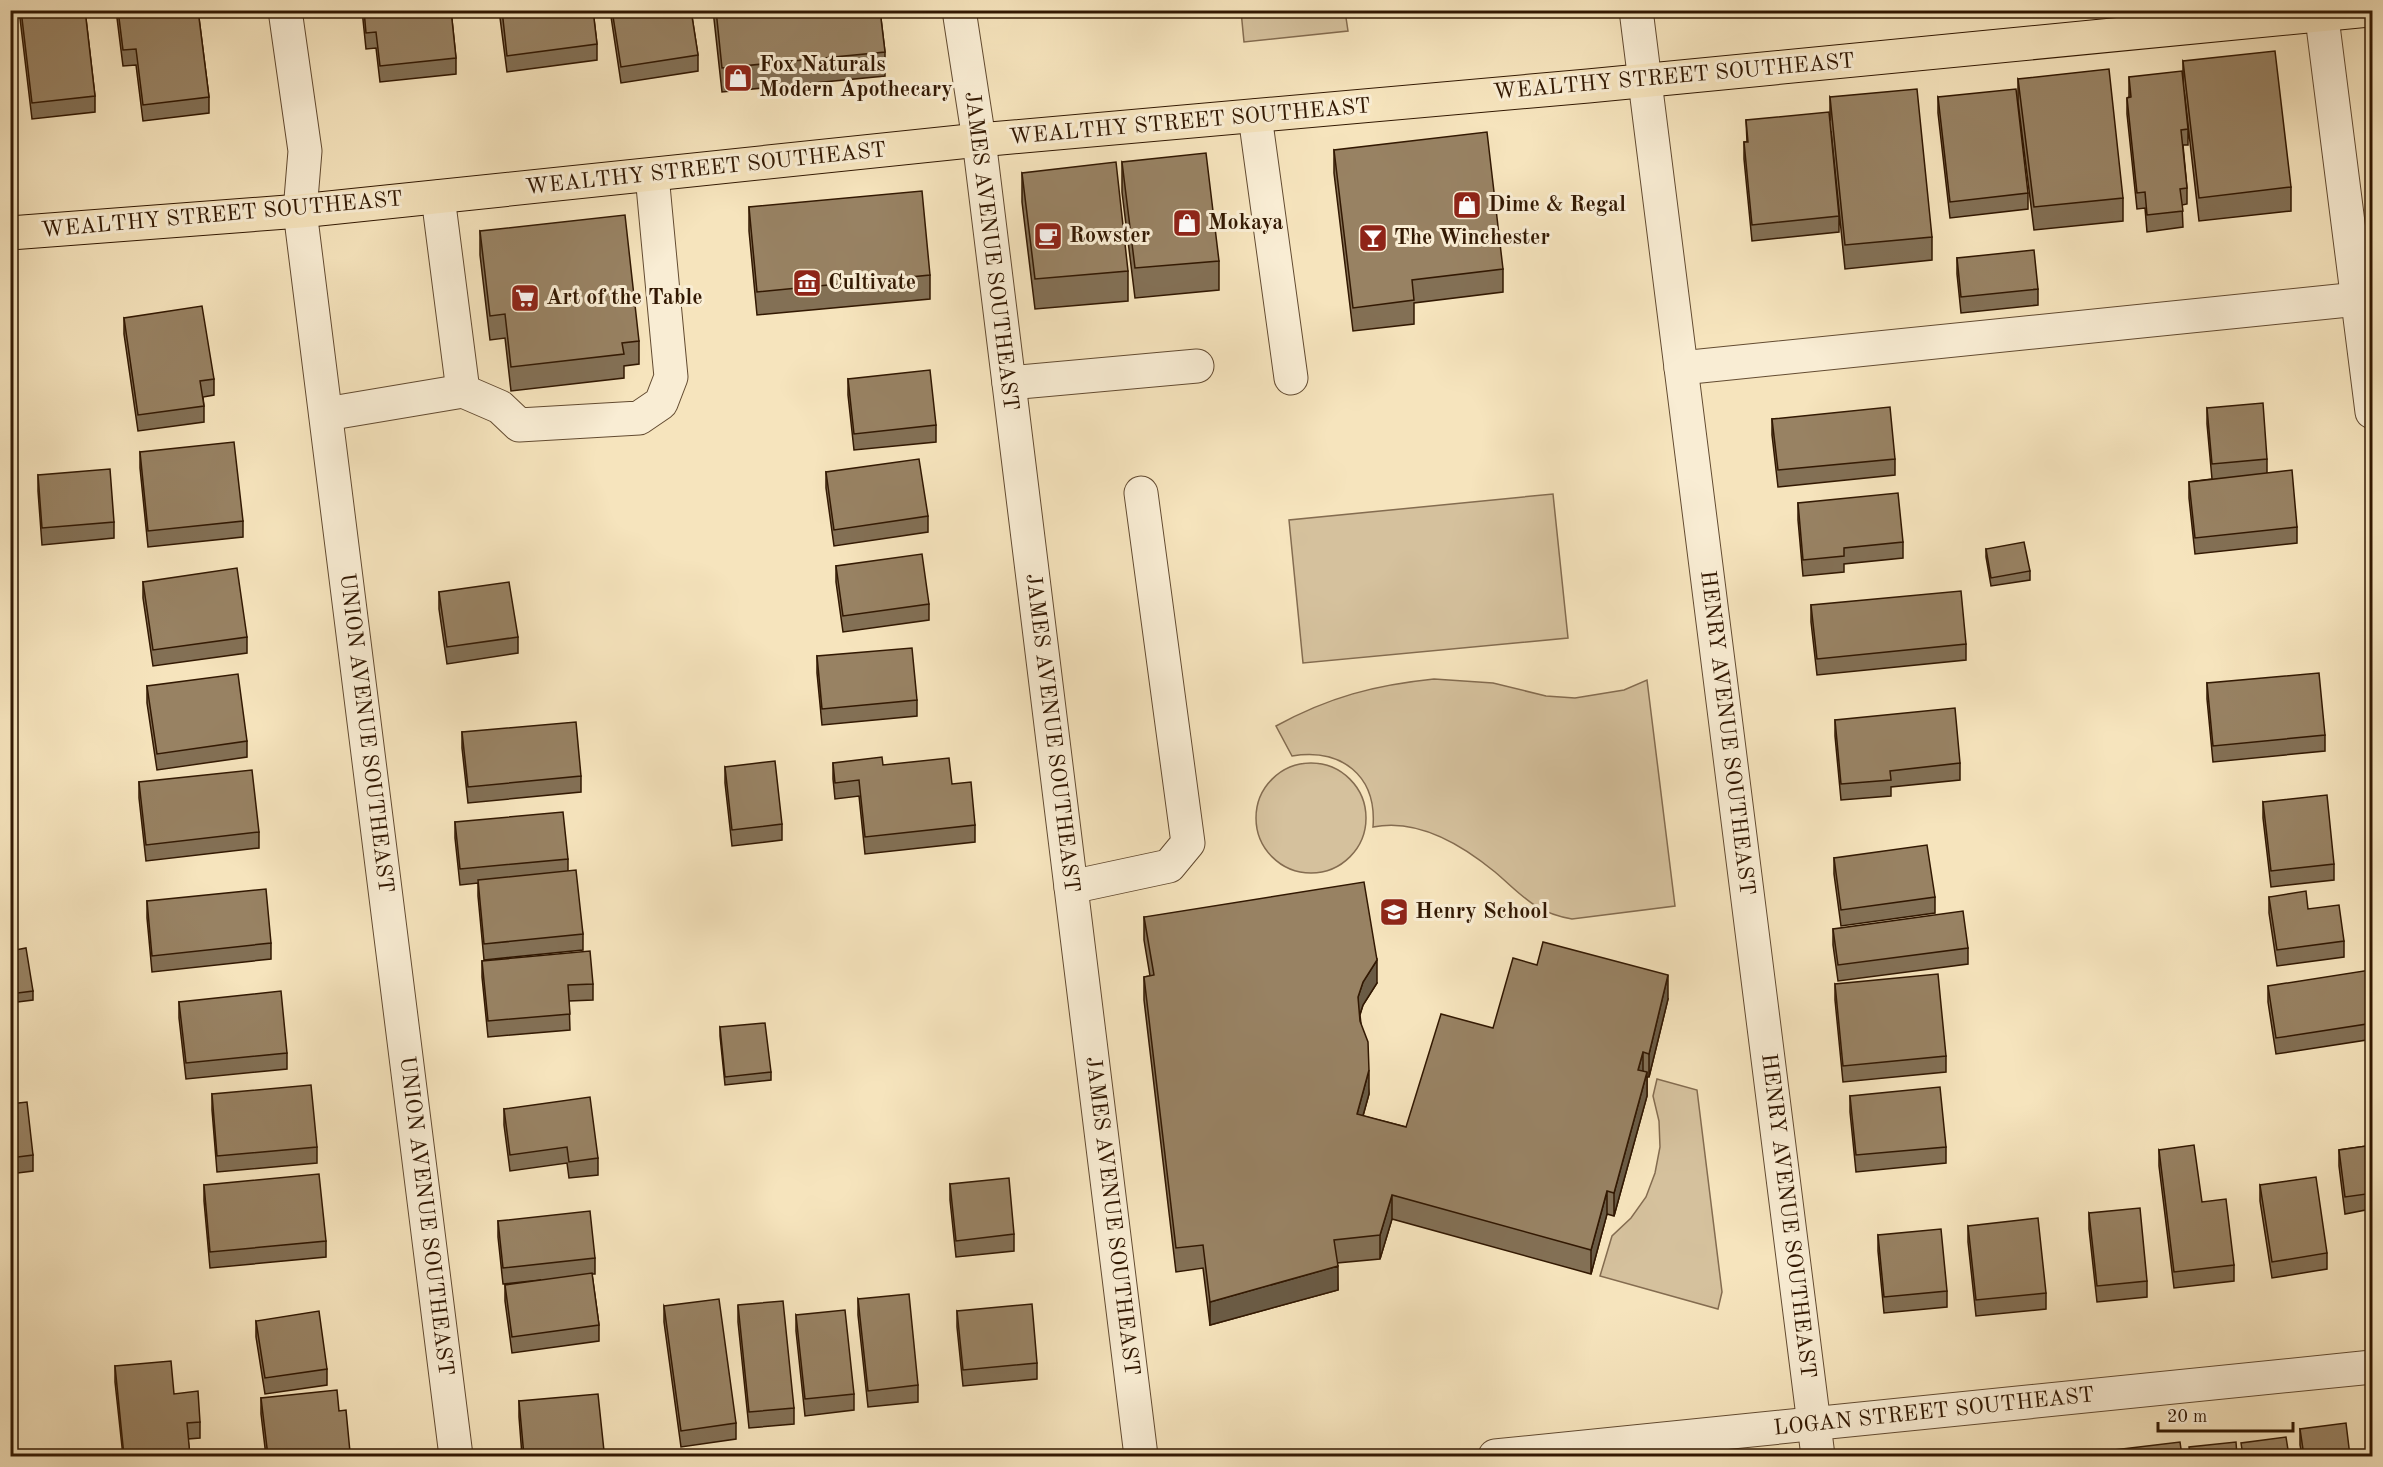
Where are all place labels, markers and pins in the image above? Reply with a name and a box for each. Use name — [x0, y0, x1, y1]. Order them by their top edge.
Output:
place label: Fox Naturals Modern Apothecary — [759, 54, 953, 101]
shop icon: Fox Naturals Modern Apothecary — [722, 62, 754, 94]
shop icon: Dime & Regal — [1451, 189, 1483, 221]
place label: Dime & Regal — [1488, 194, 1626, 216]
shop icon: Mokaya — [1171, 207, 1203, 239]
place label: Mokaya — [1208, 212, 1283, 234]
cafe icon: Rowster — [1032, 220, 1064, 252]
bar icon: The Winchester — [1357, 222, 1389, 254]
place label: Rowster — [1069, 225, 1150, 247]
place label: The Winchester — [1394, 227, 1550, 249]
museum icon: Cultivate — [791, 267, 823, 299]
place label: Cultivate — [828, 272, 916, 294]
supermarket icon: Art of the Table — [509, 282, 541, 314]
place label: Art of the Table — [546, 287, 703, 309]
school or university icon: Henry School — [1378, 896, 1410, 928]
place label: Henry School — [1415, 901, 1548, 923]

